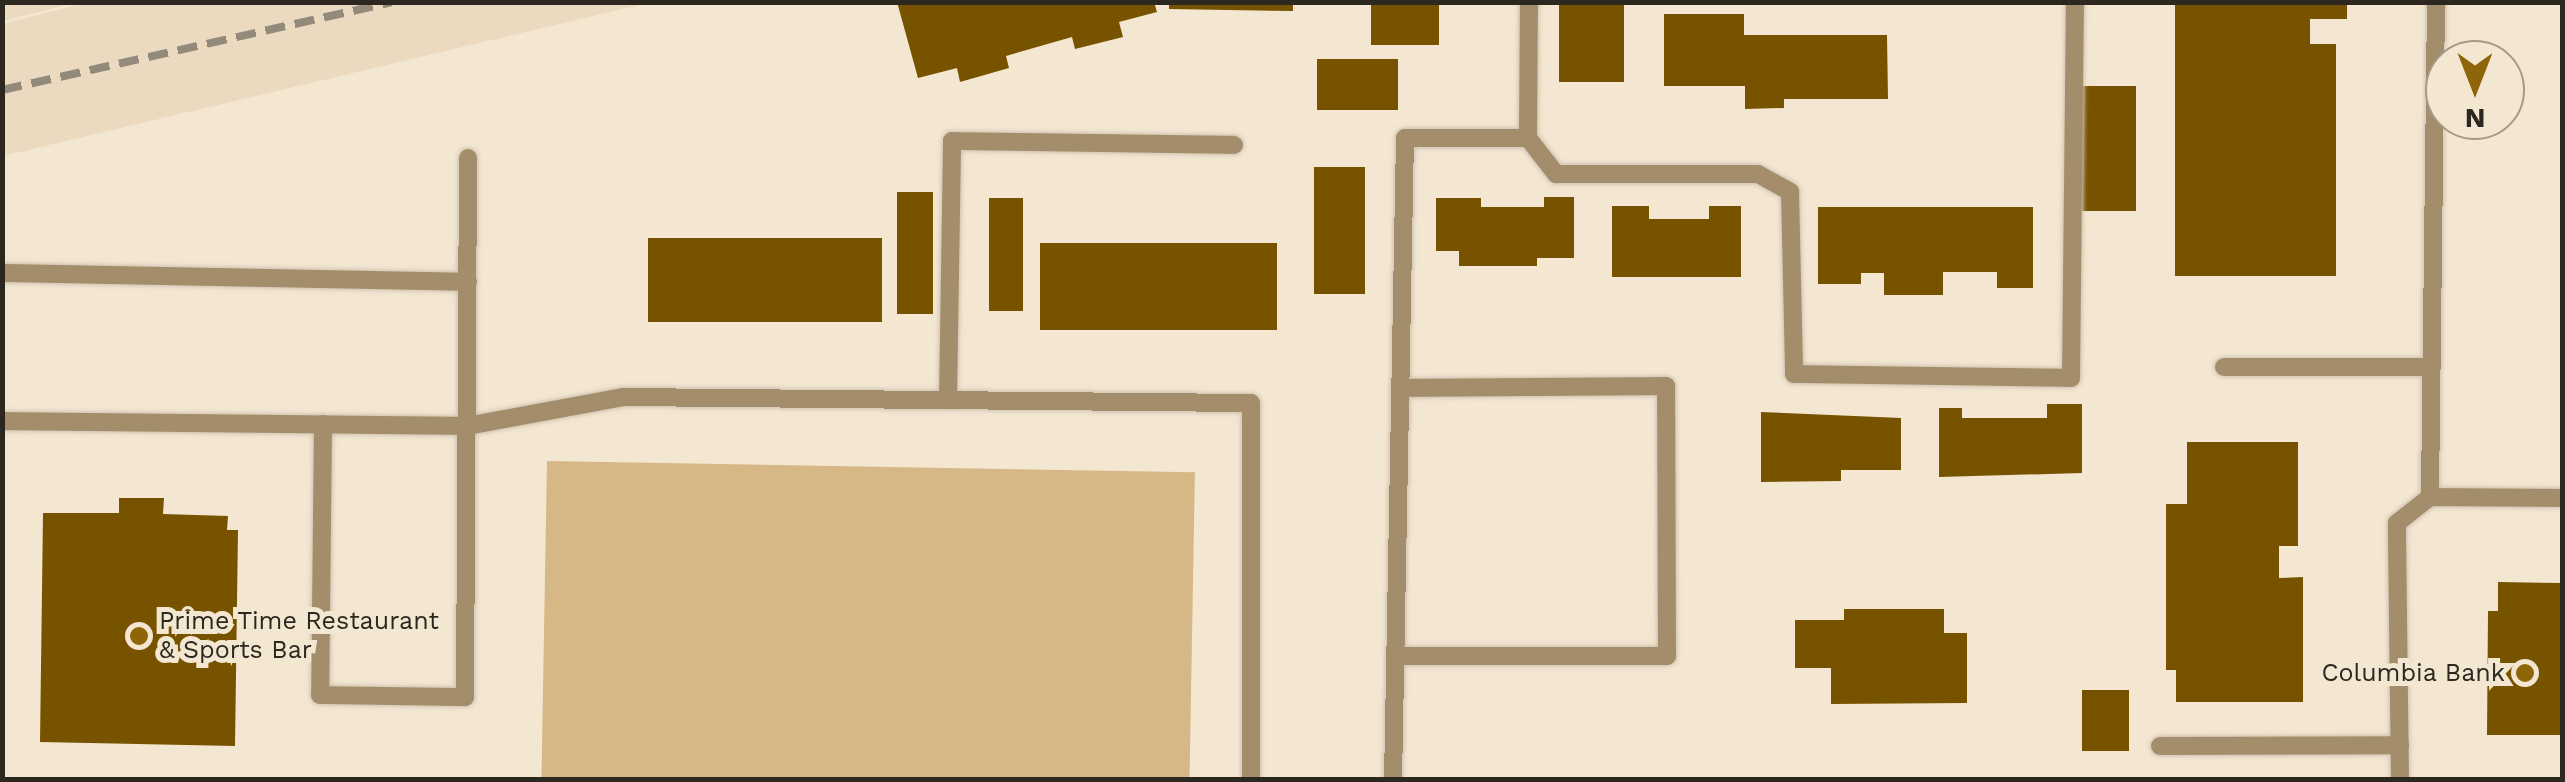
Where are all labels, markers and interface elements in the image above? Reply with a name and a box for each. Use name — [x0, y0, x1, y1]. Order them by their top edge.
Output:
north arrow — [2425, 40, 2525, 140]
text: N — [2465, 102, 2485, 135]
place label: Prime Time Restaurant & Sports Bar — [159, 607, 440, 666]
marker: Prime Time Restaurant & Sports Bar — [128, 625, 150, 647]
place label: Columbia Bank — [2321, 658, 2505, 688]
marker: Columbia Bank — [2514, 662, 2536, 684]

